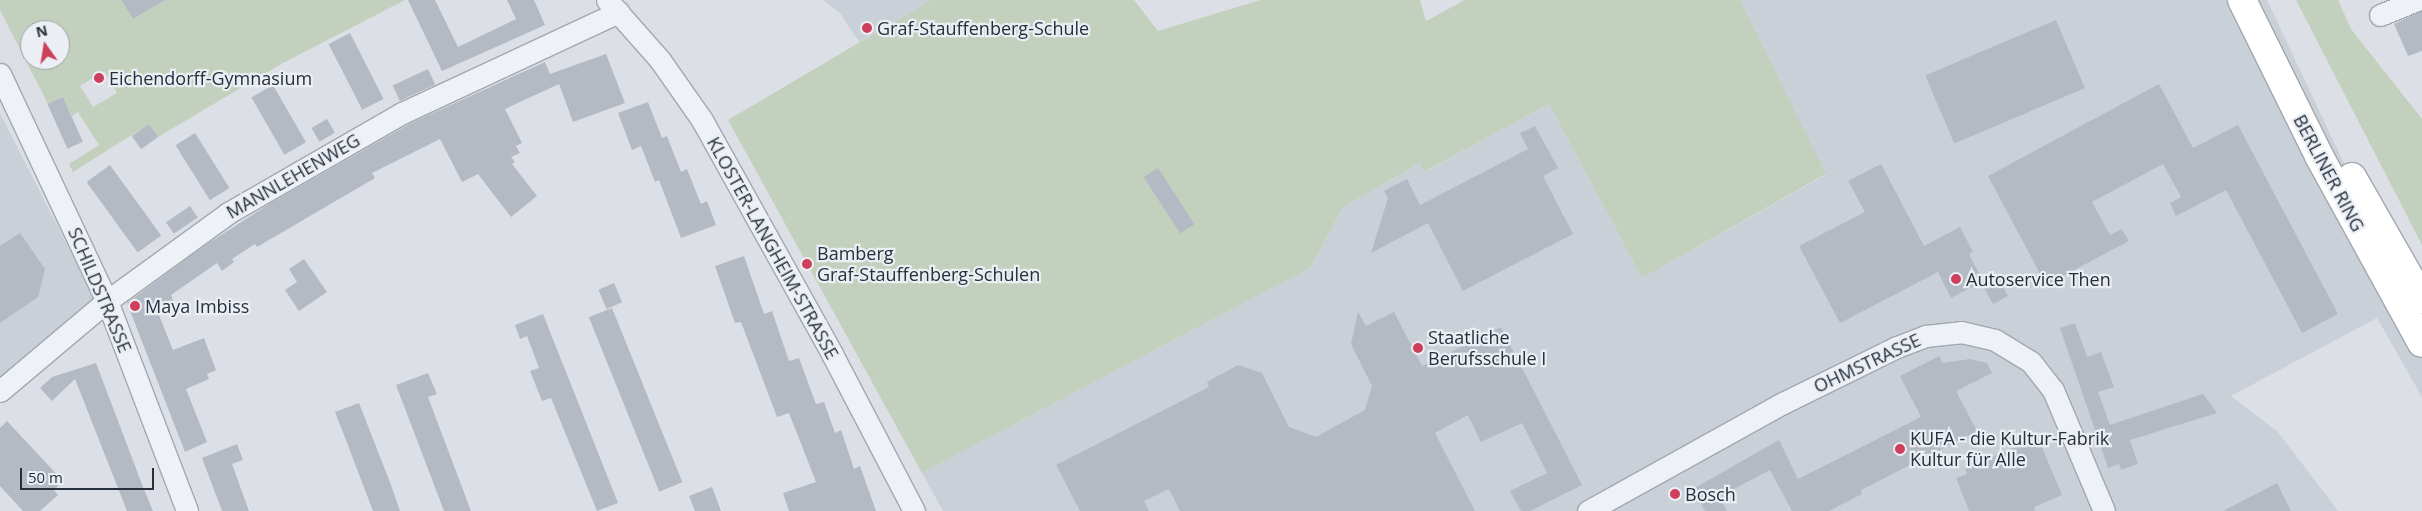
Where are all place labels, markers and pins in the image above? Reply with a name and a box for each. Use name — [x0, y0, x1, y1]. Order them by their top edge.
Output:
place label: Graf-Stauffenberg-Schule — [877, 17, 1089, 39]
marker: Graf-Stauffenberg-Schule — [861, 22, 873, 34]
place label: Eichendorff-Gymnasium — [109, 67, 312, 89]
marker: Eichendorff-Gymnasium — [93, 72, 105, 84]
place label: Bamberg Graf-Stauffenberg-Schulen — [817, 243, 1040, 286]
marker: Bamberg Graf-Stauffenberg-Schulen — [801, 258, 813, 270]
place label: Autoservice Then — [1966, 268, 2111, 290]
marker: Autoservice Then — [1950, 273, 1962, 285]
place label: Maya Imbiss — [145, 295, 249, 317]
marker: Maya Imbiss — [129, 300, 141, 312]
place label: Staatliche Berufsschule I — [1428, 327, 1546, 369]
marker: Staatliche Berufsschule I — [1412, 342, 1424, 354]
place label: KUFA - die Kultur-Fabrik Kultur für Alle — [1910, 428, 2109, 470]
marker: KUFA - die Kultur-Fabrik Kultur für Alle — [1894, 443, 1906, 455]
place label: Bosch — [1685, 483, 1736, 505]
marker: Bosch — [1669, 488, 1681, 500]

